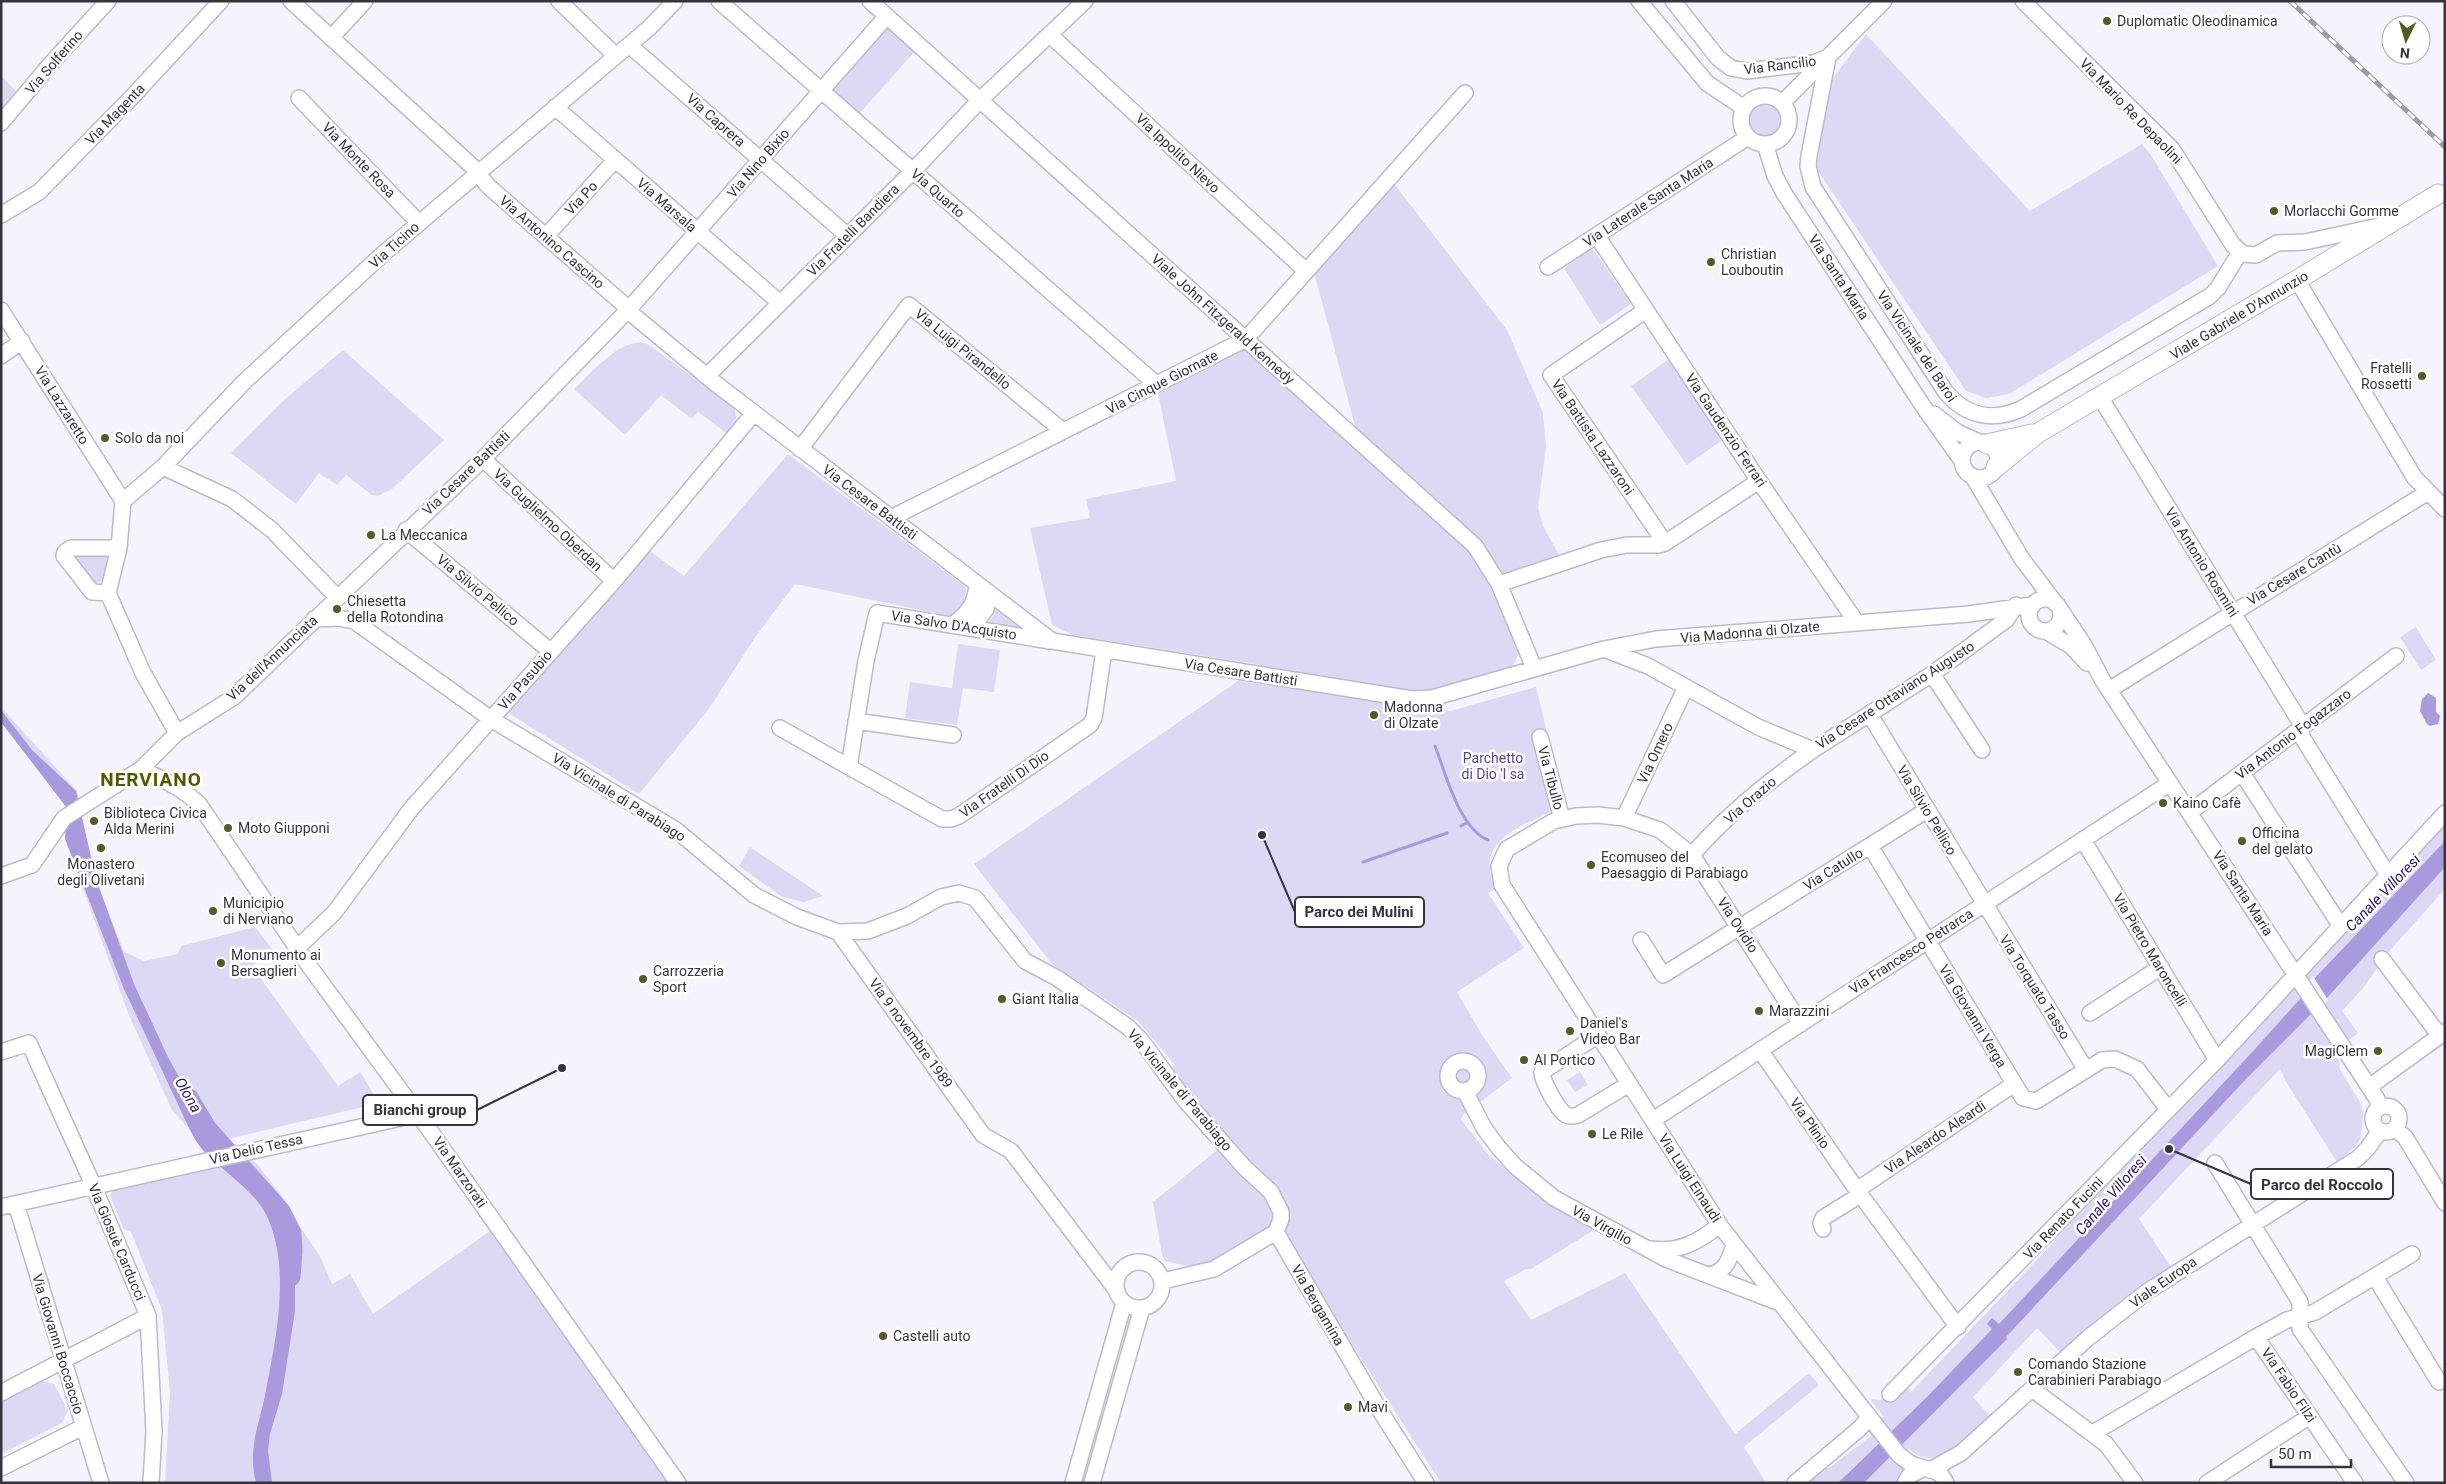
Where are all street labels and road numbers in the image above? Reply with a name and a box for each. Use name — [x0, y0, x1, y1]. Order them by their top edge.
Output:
street label: Via Solferino — [22, 27, 86, 97]
street label: Via Rancilio — [1743, 53, 1817, 77]
street label: Via Mario Re Depaolini — [2076, 55, 2186, 167]
street label: Via Magenta — [82, 80, 148, 148]
street label: Via Caprera — [684, 90, 748, 150]
street label: Via Ippolito Nievo — [1133, 110, 1223, 196]
street label: Via Monte Rosa — [319, 119, 399, 201]
street label: Via Nino Bixio — [724, 125, 792, 201]
street label: Via Laterale Santa Maria — [1580, 154, 1716, 250]
street label: Via Quarto — [908, 165, 968, 221]
street label: Via Marsala — [634, 175, 700, 235]
street label: Via Po — [561, 178, 601, 218]
street label: Via Fratelli Bandiera — [804, 181, 902, 279]
street label: Via Antonino Cascino — [496, 192, 608, 292]
street label: Via Ticino — [366, 219, 422, 271]
street label: Via Santa Maria — [1806, 231, 1872, 323]
street label: Viale John Fitzgerald Kennedy — [1148, 250, 1298, 388]
street label: Viale Gabriele D'Annunzio — [2167, 267, 2311, 363]
street label: Via Vicinale del Baroi — [1874, 287, 1960, 405]
street label: Via Luigi Pirandello — [912, 305, 1014, 393]
street label: Via Cinque Giornate — [1103, 347, 1221, 417]
street label: Via Lazzaretto — [32, 363, 92, 447]
street label: Via Gaudenzio Ferrari — [1682, 370, 1770, 490]
street label: Via Battista Lazzaroni — [1548, 376, 1638, 498]
street label: Via Cesare Battisti — [419, 428, 513, 518]
street label: Via Cesare Battisti — [820, 461, 920, 543]
street label: Via Guglielmo Oberdan — [490, 465, 606, 575]
street label: Via Antonio Rosmini — [2162, 504, 2242, 620]
street label: Via Cesare Cantù — [2244, 540, 2344, 608]
street label: Via Silvio Pellico — [434, 551, 522, 629]
street label: Via Salvo D'Acquisto — [890, 607, 1018, 643]
street label: Via dell'Annunciata — [223, 612, 321, 704]
street label: Via Madonna di Olzate — [1680, 618, 1820, 646]
street label: Via Cesare Ottaviano Augusto — [1813, 638, 1977, 752]
street label: Via Pasubio — [495, 647, 555, 713]
street label: Via Cesare Battisti — [1183, 655, 1299, 689]
street label: Via Antonio Fogazzaro — [2232, 685, 2354, 783]
street label: Via Omero — [1634, 720, 1676, 786]
street label: Via Tibullo — [1535, 744, 1567, 812]
street label: Via Fratelli Di Dio — [956, 747, 1052, 821]
street label: Via Vicinale di Parabiago — [549, 749, 689, 845]
street label: Via Silvio Pellico — [1894, 762, 1960, 858]
street label: Via Orazio — [1721, 773, 1779, 827]
street label: Via Catullo — [1800, 844, 1866, 894]
street label: Via Santa Maria — [2210, 847, 2276, 939]
street label: Via Pietro Maroncelli — [2110, 891, 2190, 1009]
street label: Via Ovidio — [1714, 894, 1762, 956]
street label: Via Francesco Petrarca — [1846, 905, 1976, 997]
street label: Via Torquato Tasso — [1996, 932, 2074, 1042]
street label: Via Giovanni Verga — [1936, 962, 2010, 1070]
street label: Via 9 novembre 1989 — [866, 975, 956, 1091]
street label: Via Vicinale di Parabiago — [1124, 1026, 1236, 1154]
street label: Via Plinio — [1787, 1095, 1833, 1151]
street label: Via Aleardo Aleardi — [1881, 1097, 1989, 1177]
street label: Via Delio Tessa — [208, 1130, 304, 1168]
street label: Via Luigi Einaudi — [1655, 1131, 1725, 1225]
street label: Via Marzorati — [430, 1133, 490, 1211]
street label: Via Renato Fucini — [2020, 1174, 2106, 1262]
street label: Via Giosuè Carducci — [85, 1181, 149, 1303]
street label: Via Virgilio — [1569, 1202, 1635, 1248]
street label: Viale Europa — [2127, 1253, 2199, 1311]
street label: Via Bergamina — [1288, 1262, 1348, 1348]
street label: Via Giovanni Boccaccio — [29, 1272, 87, 1416]
street label: Via Fabio Filzi — [2258, 1345, 2320, 1425]

